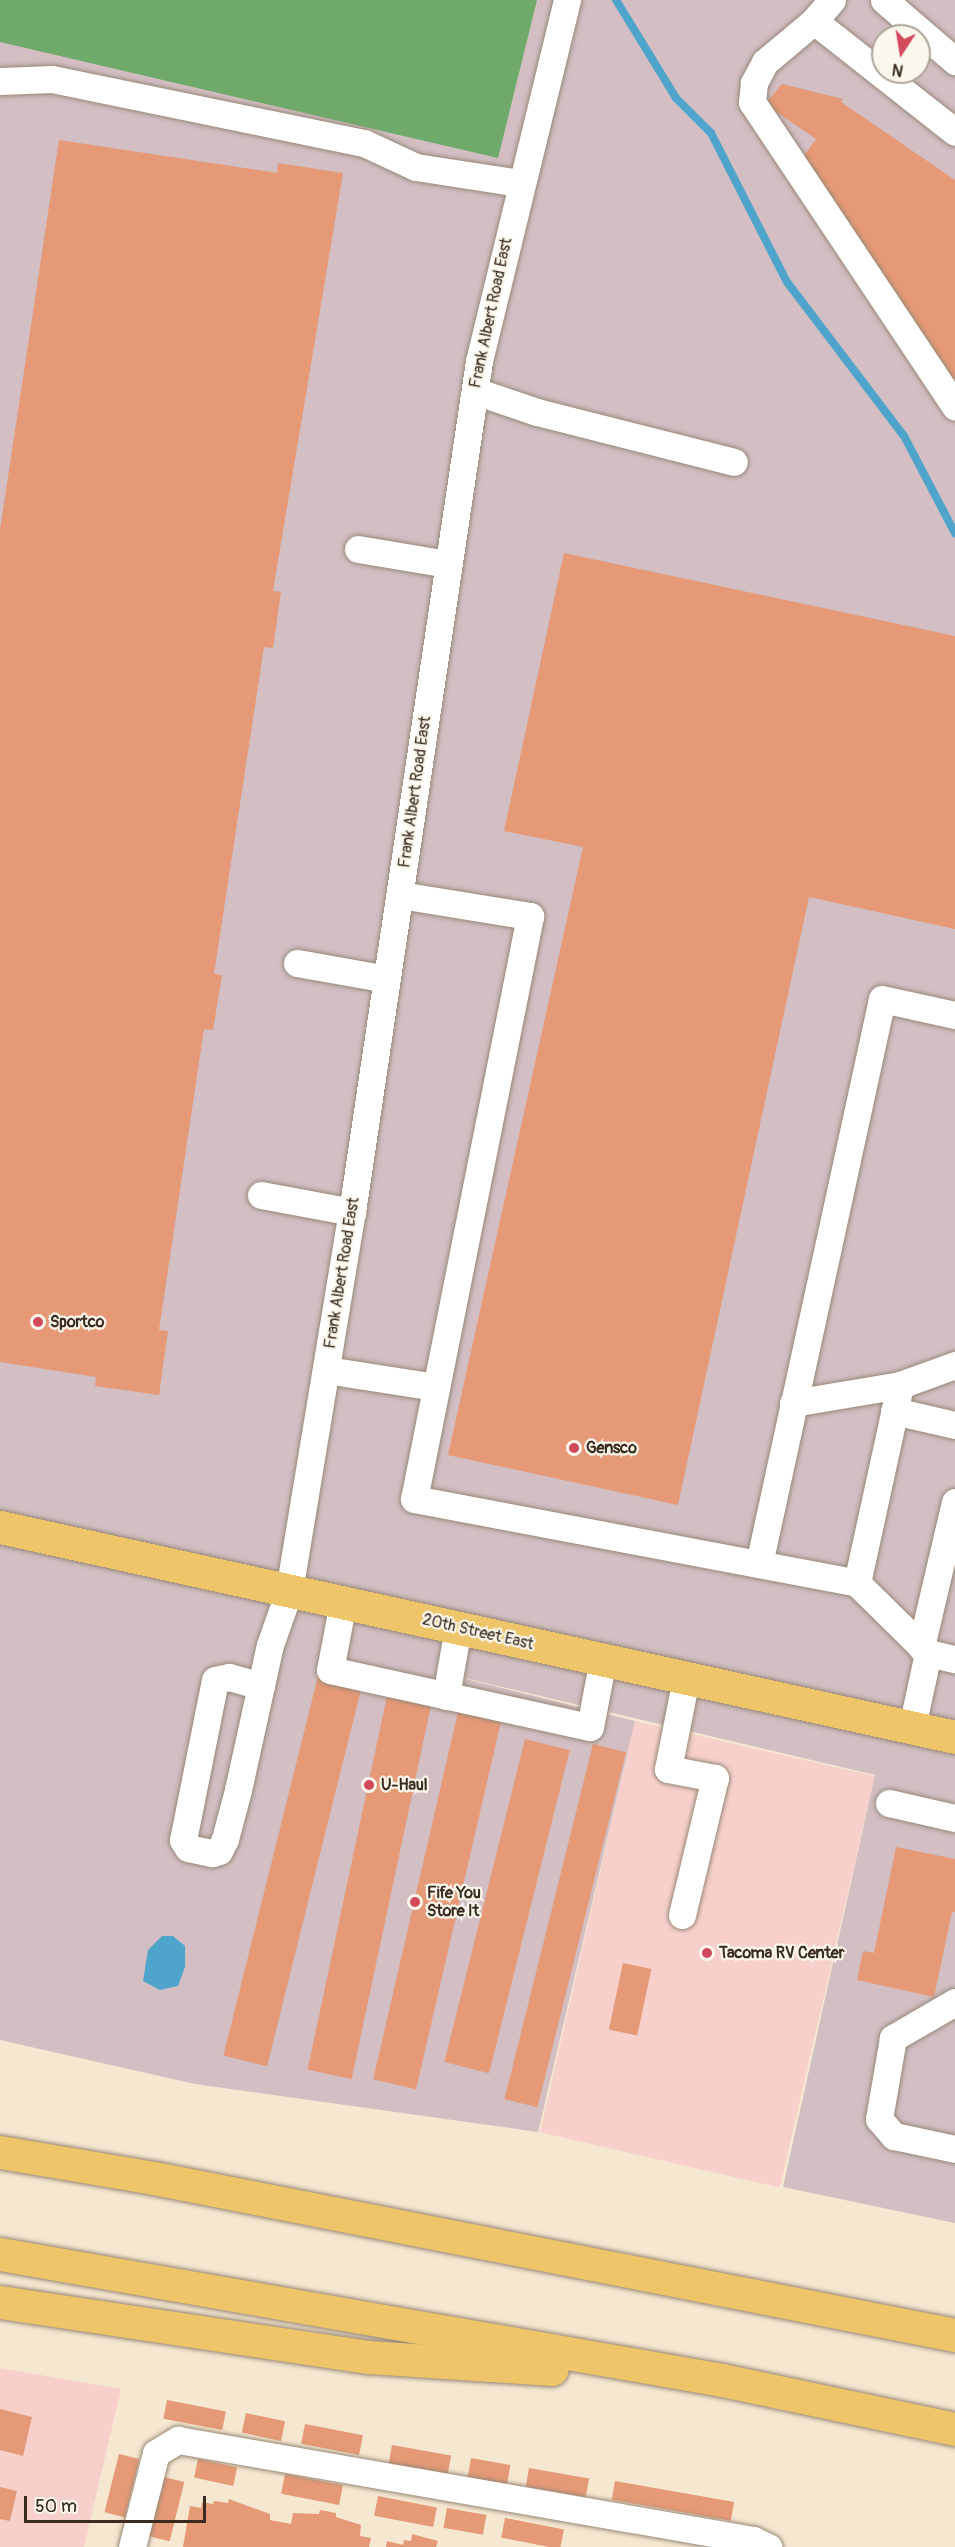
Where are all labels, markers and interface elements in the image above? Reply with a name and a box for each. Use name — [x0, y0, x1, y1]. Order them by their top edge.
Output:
north arrow — [871, 24, 931, 84]
text: N — [890, 59, 905, 81]
street label: Frank Albert Road East — [466, 236, 516, 390]
street label: Frank Albert Road East — [395, 715, 435, 869]
street label: Frank Albert Road East — [321, 1196, 363, 1350]
place label: Sportco — [50, 1312, 104, 1332]
marker: Sportco — [31, 1315, 45, 1329]
place label: Gensco — [586, 1438, 637, 1458]
marker: Gensco — [567, 1441, 581, 1455]
street label: 20th Street East — [421, 1610, 535, 1654]
place label: U-Haul — [381, 1775, 428, 1795]
marker: U-Haul — [362, 1778, 376, 1792]
place label: Fife You Store It — [427, 1883, 481, 1921]
marker: Fife You Store It — [408, 1895, 422, 1909]
place label: Tacoma RV Center — [719, 1943, 844, 1963]
marker: Tacoma RV Center — [700, 1946, 714, 1960]
scale bar — [27, 2484, 208, 2522]
text: 50 m — [35, 2495, 77, 2518]

